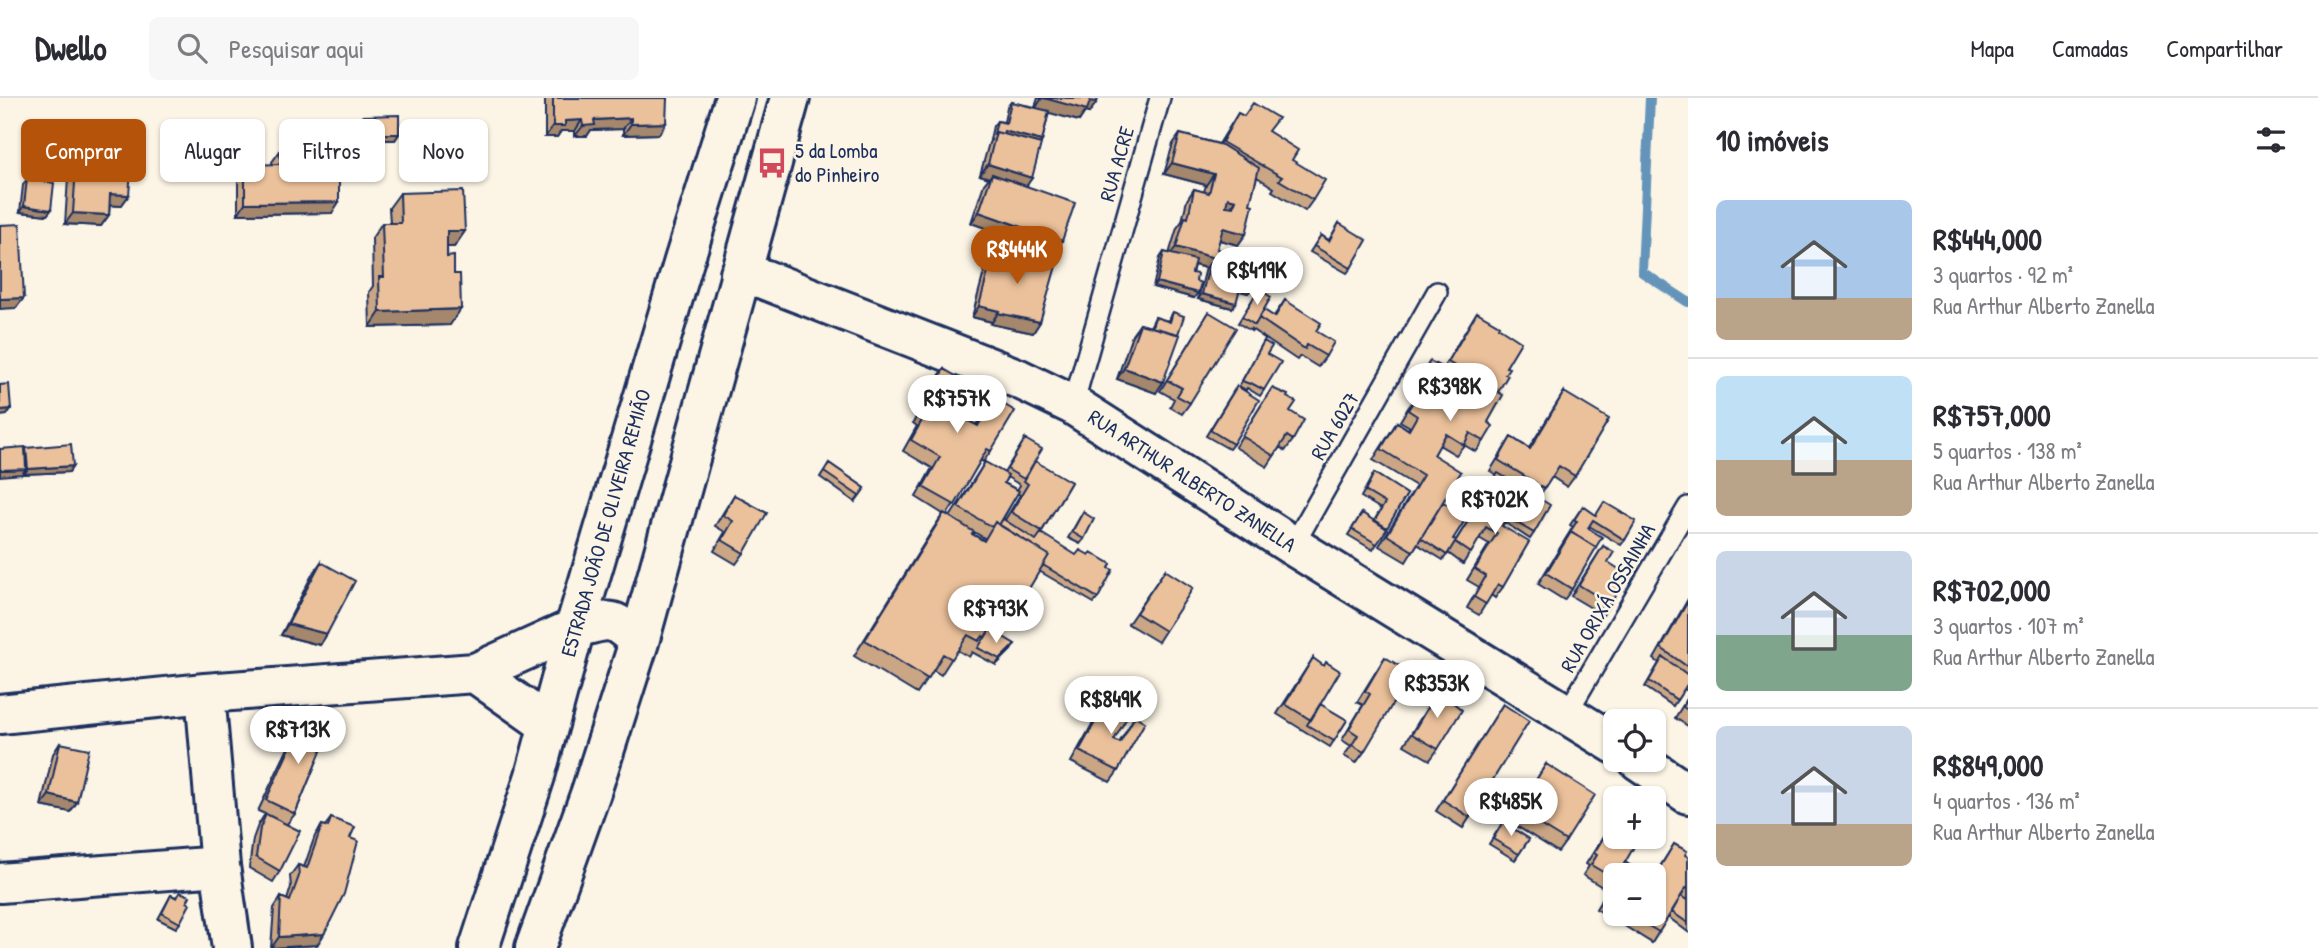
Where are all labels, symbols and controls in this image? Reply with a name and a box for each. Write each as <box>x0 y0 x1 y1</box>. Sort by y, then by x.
search box <box>149 17 639 80</box>
text: Dwello <box>35 26 107 70</box>
icon: search <box>173 29 211 67</box>
text: Pesquisar aqui <box>229 31 364 66</box>
text: Mapa <box>1971 32 2014 64</box>
text: Camadas <box>2052 32 2128 64</box>
text: Compartilhar <box>2166 32 2283 64</box>
chip: Comprar <box>21 119 146 182</box>
chip: Alugar <box>160 119 265 182</box>
chip: Filtros <box>279 119 385 182</box>
chip: Novo <box>399 119 488 182</box>
text: 10 imóveis <box>1716 120 1829 160</box>
icon: filters <box>2252 121 2290 159</box>
street label: RUA ACRE <box>1092 123 1141 205</box>
place label: 5 da Lomba do Pinheiro <box>795 136 879 189</box>
bus stop icon: 5 da Lomba do Pinheiro <box>755 146 789 180</box>
text: R$444,000 <box>1933 219 2042 259</box>
pin: R$444K <box>960 226 1074 286</box>
icon: home <box>1772 228 1856 312</box>
text: R$444K <box>987 233 1047 264</box>
pin: R$419K <box>1200 248 1314 307</box>
text: R$419K <box>1227 254 1287 285</box>
text: 3 quartos · 92 m² <box>1933 259 2073 290</box>
text: Rua Arthur Alberto Zanella <box>1933 290 2154 321</box>
pin: R$398K <box>1393 364 1507 423</box>
text: R$398K <box>1419 370 1481 401</box>
pin: R$757K <box>900 376 1014 435</box>
text: R$757K <box>924 382 990 413</box>
street label: ESTRADA JOÃO DE OLIVEIRA REMIÃO <box>553 386 658 660</box>
street label: RUA 6027 <box>1303 386 1366 465</box>
text: R$757,000 <box>1933 395 2051 435</box>
street label: RUA ARTHUR ALBERTO ZANELLA <box>1083 402 1302 559</box>
icon: home <box>1772 404 1856 488</box>
text: 5 quartos · 138 m² <box>1933 435 2082 466</box>
text: Rua Arthur Alberto Zanella <box>1933 466 2154 497</box>
pin: R$702K <box>1438 476 1552 536</box>
text: R$702K <box>1462 483 1528 514</box>
street label: RUA ORIXÁ OSSAINHA <box>1553 518 1662 677</box>
text: R$702,000 <box>1933 570 2051 610</box>
icon: home <box>1772 579 1856 663</box>
pin: R$793K <box>939 586 1053 645</box>
text: R$793K <box>964 592 1028 623</box>
text: 3 quartos · 107 m² <box>1933 610 2084 641</box>
text: Rua Arthur Alberto Zanella <box>1933 641 2154 672</box>
pin: R$353K <box>1380 660 1494 720</box>
text: R$353K <box>1405 667 1469 698</box>
pin: R$849K <box>1054 676 1168 736</box>
text: R$849K <box>1080 683 1142 714</box>
pin: R$713K <box>241 706 355 766</box>
map controls <box>1603 709 1666 926</box>
button: locate <box>1603 709 1666 772</box>
text: R$713K <box>266 713 330 744</box>
text: R$849,000 <box>1933 745 2043 785</box>
icon: home <box>1772 754 1856 838</box>
pin: R$485K <box>1454 778 1568 838</box>
text: R$485K <box>1480 785 1542 816</box>
text: 4 quartos · 136 m² <box>1933 785 2080 816</box>
button: + <box>1603 786 1666 849</box>
text: Rua Arthur Alberto Zanella <box>1933 816 2154 847</box>
button: − <box>1603 863 1666 926</box>

